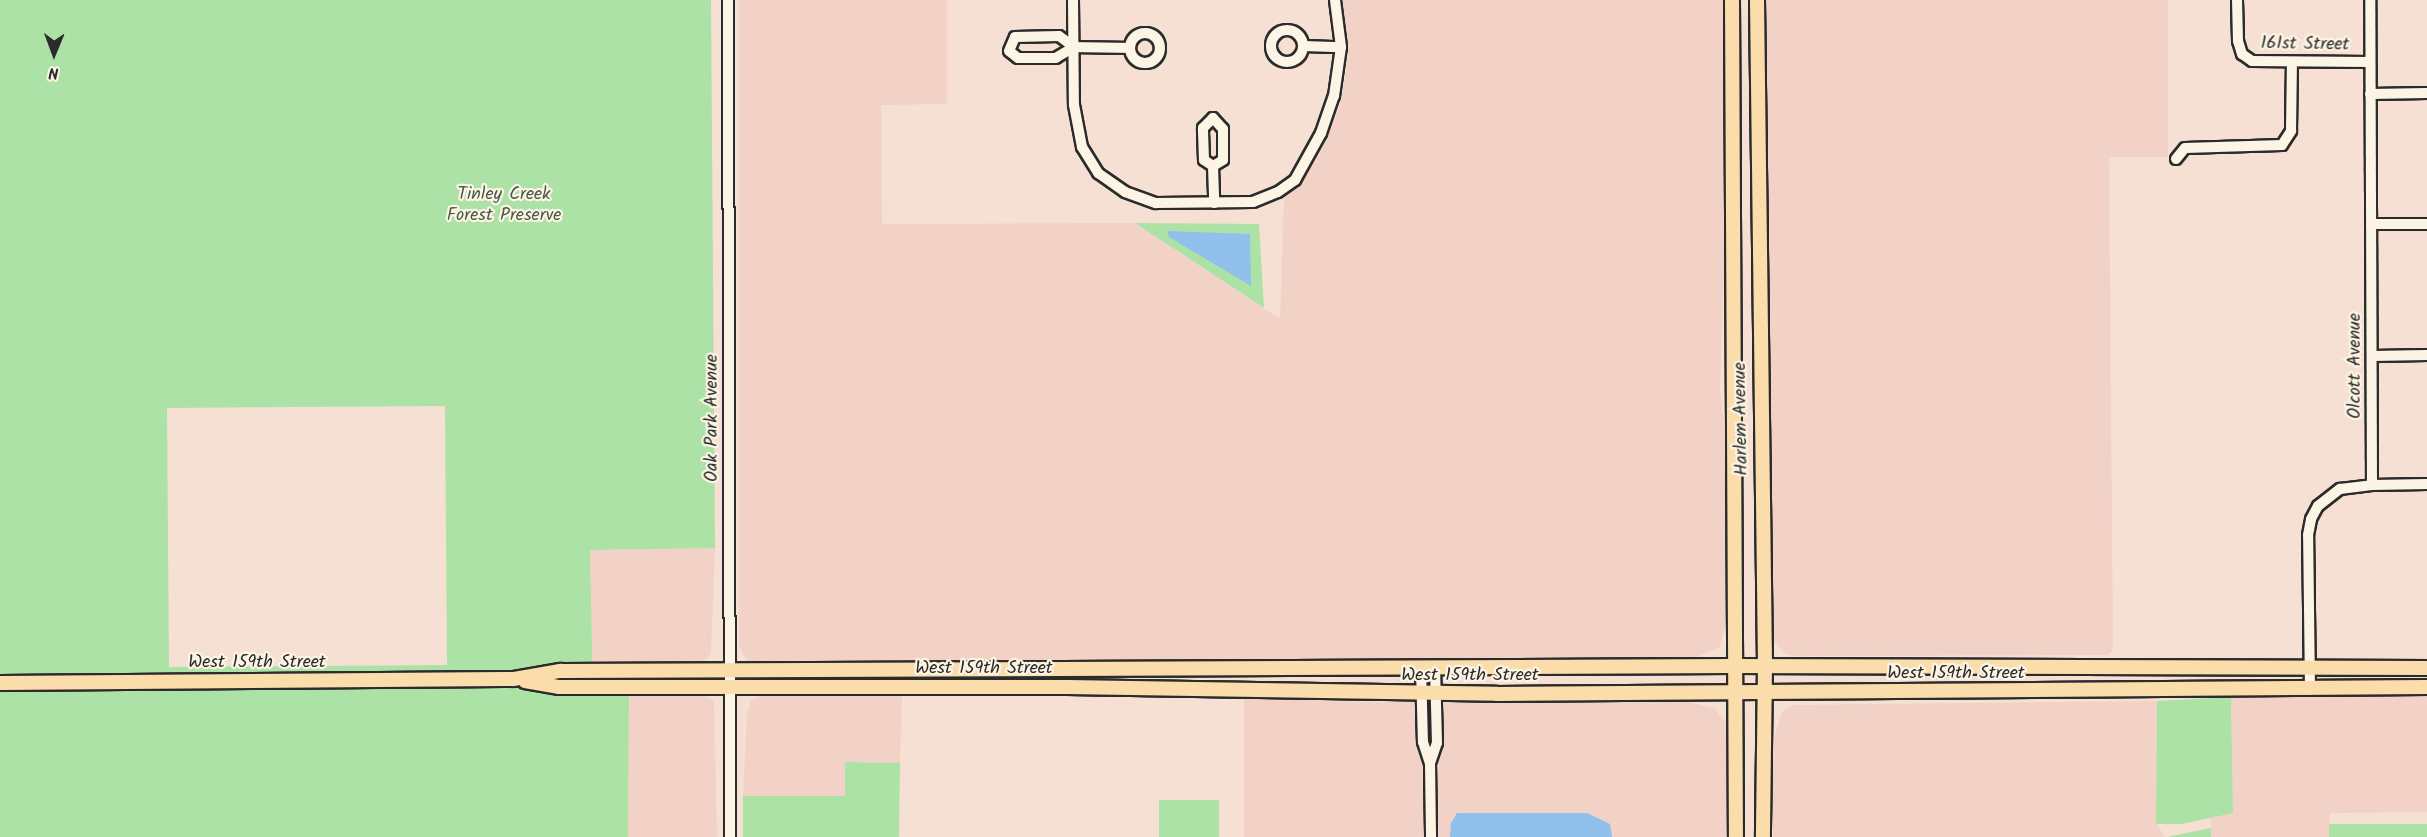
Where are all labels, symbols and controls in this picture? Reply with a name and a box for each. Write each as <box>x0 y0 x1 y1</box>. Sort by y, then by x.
north arrow <box>24 24 84 84</box>
street label: 161st Street <box>2260 33 2350 57</box>
text: N <box>48 60 59 85</box>
park label: Tinley Creek Forest Preserve <box>447 185 561 228</box>
street label: Olcott Avenue <box>2345 313 2367 419</box>
street label: Oak Park Avenue <box>702 354 724 482</box>
street label: Harlem Avenue <box>1730 362 1754 476</box>
street label: West 159th Street <box>188 652 326 674</box>
street label: West 159th Street <box>915 658 1053 680</box>
street label: West 159th Street <box>1887 663 2025 685</box>
street label: West 159th Street <box>1401 665 1539 687</box>

